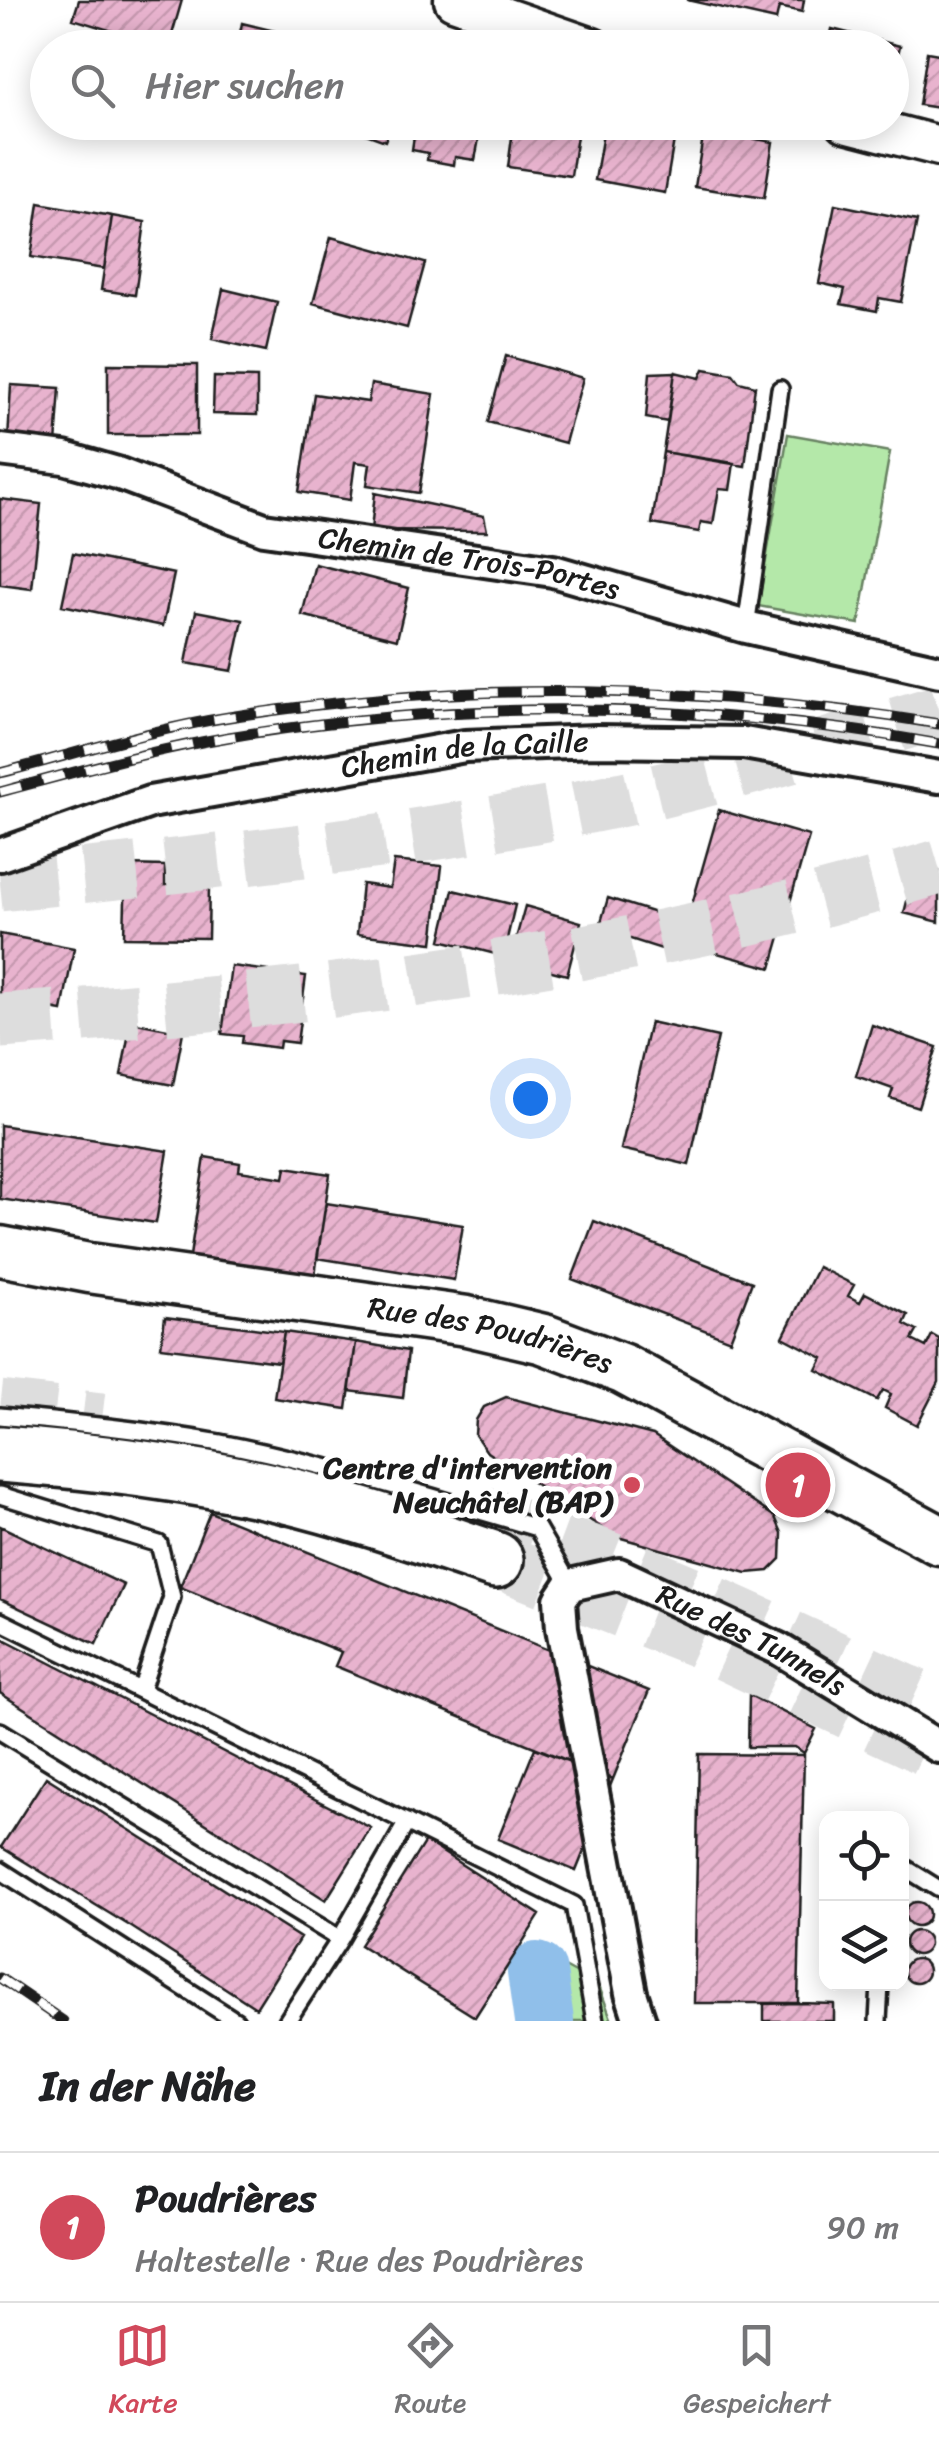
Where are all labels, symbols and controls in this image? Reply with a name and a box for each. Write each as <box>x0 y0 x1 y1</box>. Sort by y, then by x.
search box <box>30 30 909 140</box>
text: Hier suchen <box>145 52 344 119</box>
icon: search <box>65 58 120 113</box>
street label: Chemin de Trois-Portes <box>315 510 627 616</box>
street label: Chemin de la Caille <box>336 714 590 795</box>
your location <box>505 1073 556 1124</box>
street label: Rue des Poudrières <box>364 1280 622 1390</box>
place label: Centre d'intervention Neuchâtel (BAP) <box>322 1441 614 1529</box>
pin: 1 <box>766 1448 830 1522</box>
marker: Centre d'intervention Neuchâtel (BAP) <box>621 1474 643 1496</box>
street label: Rue des Tunnels <box>647 1568 858 1712</box>
map controls <box>819 1811 909 1991</box>
button: locate <box>819 1811 909 1901</box>
button: layers <box>819 1901 909 1991</box>
text: In der Nähe <box>40 2049 256 2123</box>
text: Poudrières <box>135 2165 316 2232</box>
text: 1 <box>66 2199 79 2256</box>
text: 90 m <box>826 2199 899 2256</box>
text: Haltestelle · Rue des Poudrières <box>135 2232 583 2289</box>
tab: Karte <box>108 2318 178 2427</box>
tab: Route <box>394 2318 466 2427</box>
tab: Gespeichert <box>683 2318 831 2427</box>

